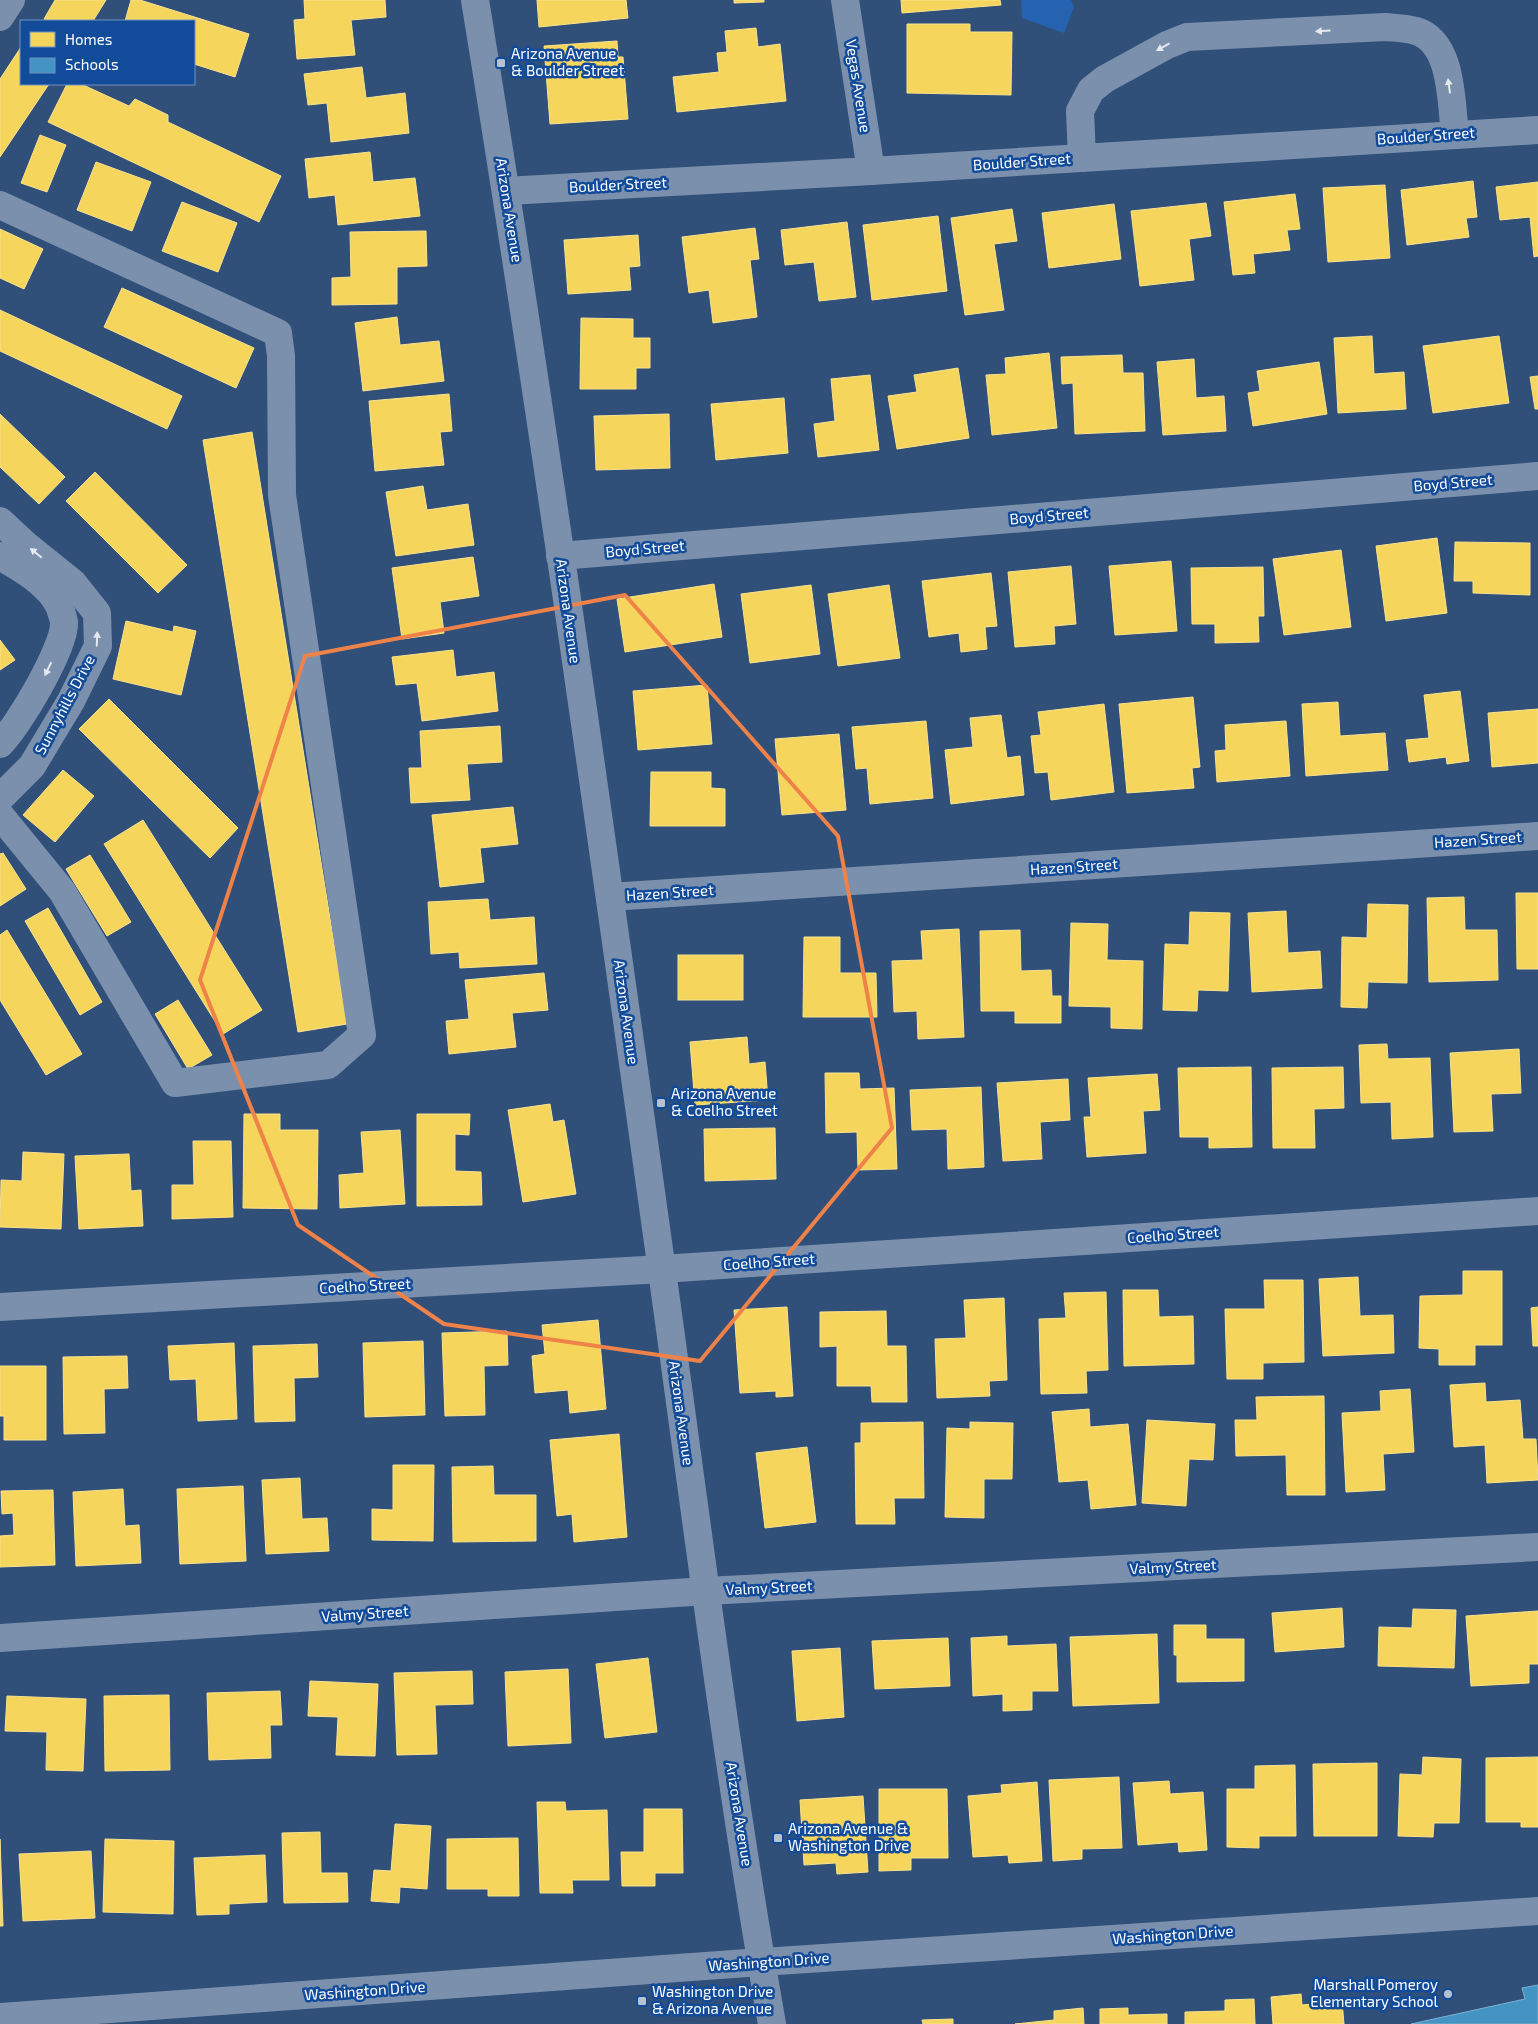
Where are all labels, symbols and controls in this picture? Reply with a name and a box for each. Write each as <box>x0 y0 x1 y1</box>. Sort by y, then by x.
legend <box>20 20 195 85</box>
one-way arrow <box>1315 27 1331 35</box>
text: Homes <box>65 30 112 48</box>
street label: Vegas Avenue <box>843 38 875 134</box>
one-way arrow <box>1156 43 1169 52</box>
place label: Arizona Avenue & Boulder Street <box>511 44 624 79</box>
text: Schools <box>65 55 119 73</box>
marker: Arizona Avenue & Boulder Street <box>495 57 507 69</box>
one-way arrow <box>1445 78 1453 94</box>
street label: Boulder Street <box>1376 123 1476 147</box>
street label: Boulder Street <box>972 149 1072 173</box>
street label: Arizona Avenue <box>493 156 527 263</box>
street label: Boulder Street <box>568 172 668 196</box>
street label: Boyd Street <box>1413 470 1493 494</box>
street label: Boyd Street <box>1009 503 1089 527</box>
street label: Boyd Street <box>605 536 685 560</box>
one-way arrow <box>30 547 43 558</box>
street label: Arizona Avenue <box>553 557 585 664</box>
one-way arrow <box>93 631 101 647</box>
street label: Sunnyhills Drive <box>30 652 98 757</box>
one-way arrow <box>44 662 52 676</box>
street label: Hazen Street <box>1434 827 1523 851</box>
street label: Hazen Street <box>1030 854 1119 878</box>
street label: Hazen Street <box>626 880 715 904</box>
street label: Arizona Avenue <box>611 958 643 1065</box>
place label: Arizona Avenue & Coelho Street <box>671 1084 778 1119</box>
marker: Arizona Avenue & Coelho Street <box>655 1097 667 1109</box>
street label: Coelho Street <box>1126 1222 1220 1246</box>
street label: Coelho Street <box>722 1249 816 1273</box>
street label: Coelho Street <box>319 1274 412 1296</box>
street label: Arizona Avenue <box>666 1359 698 1466</box>
street label: Valmy Street <box>1129 1555 1217 1577</box>
street label: Valmy Street <box>725 1576 813 1598</box>
street label: Valmy Street <box>321 1601 409 1625</box>
street label: Arizona Avenue <box>723 1760 757 1867</box>
place label: Arizona Avenue & Washington Drive <box>788 1819 909 1854</box>
marker: Arizona Avenue & Washington Drive <box>772 1832 784 1844</box>
street label: Washington Drive <box>1112 1921 1234 1947</box>
street label: Washington Drive <box>708 1948 830 1974</box>
place label: Marshall Pomeroy Elementary School <box>1310 1975 1439 2010</box>
street label: Washington Drive <box>304 1977 426 2003</box>
place label: Washington Drive & Arizona Avenue <box>652 1982 773 2017</box>
marker: Marshall Pomeroy Elementary School <box>1442 1988 1454 2000</box>
marker: Washington Drive & Arizona Avenue <box>636 1995 648 2007</box>

